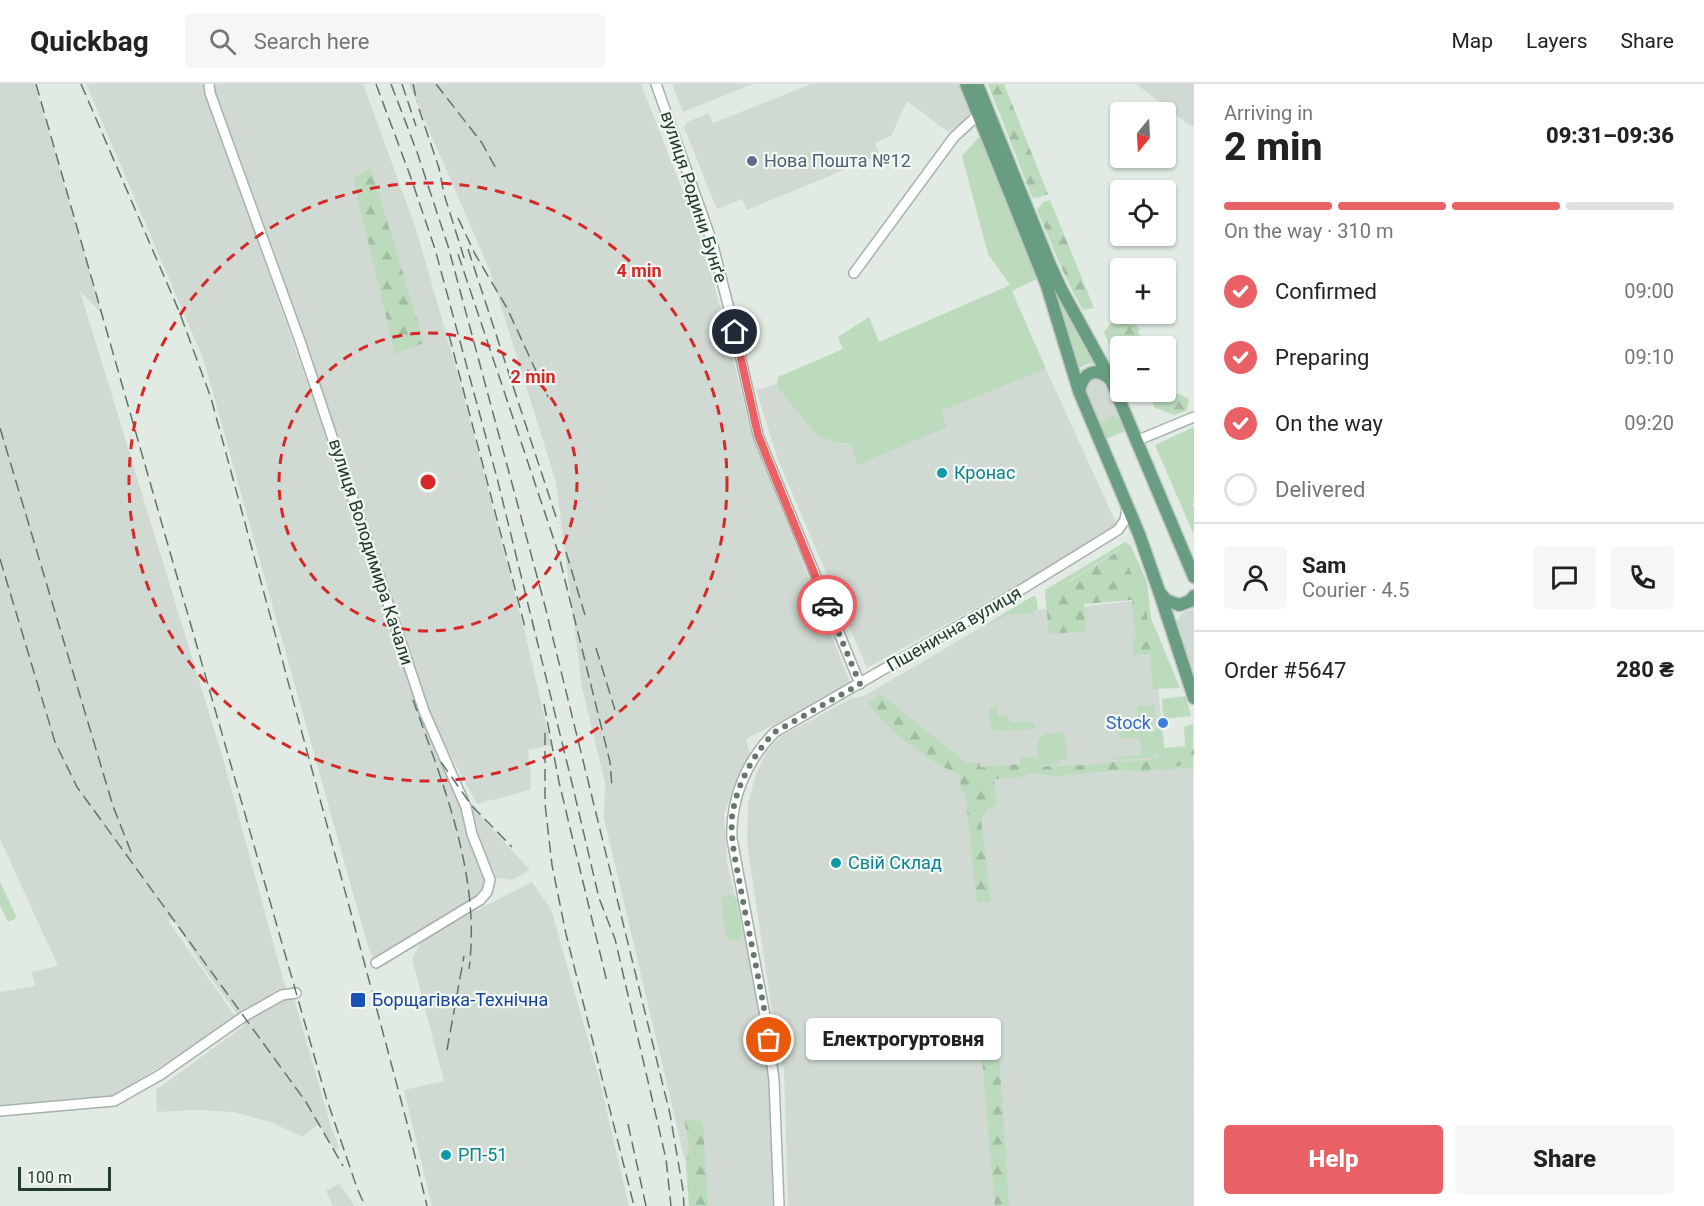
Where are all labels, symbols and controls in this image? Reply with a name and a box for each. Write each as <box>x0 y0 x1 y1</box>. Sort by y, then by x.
search box <box>185 14 605 68</box>
text: Quickbag <box>30 25 149 58</box>
icon: search <box>206 25 239 58</box>
text: Search here <box>254 29 369 54</box>
text: Map <box>1451 29 1493 53</box>
text: Layers <box>1526 29 1587 53</box>
text: Share <box>1620 29 1674 53</box>
text: Arriving in <box>1224 101 1313 125</box>
north arrow <box>1110 102 1176 168</box>
map controls <box>1110 102 1176 402</box>
street label: вулиця Родини Бунґе <box>657 108 732 285</box>
text: 09:31–09:36 <box>1546 123 1674 148</box>
text: 2 min <box>1224 124 1322 170</box>
place label: Нова Пошта №12 <box>764 150 911 171</box>
marker: Нова Пошта №12 <box>745 154 759 168</box>
button: locate <box>1110 180 1176 246</box>
text: On the way · 310 m <box>1224 219 1393 243</box>
button: + <box>1110 258 1176 324</box>
text: 4 min <box>616 260 662 281</box>
icon: check <box>1224 275 1257 308</box>
text: Confirmed <box>1275 279 1377 304</box>
text: 09:00 <box>1624 279 1674 303</box>
pin <box>709 306 760 357</box>
icon: home <box>718 315 751 348</box>
button: − <box>1110 336 1176 402</box>
icon: check <box>1224 341 1257 374</box>
text: Preparing <box>1275 345 1369 370</box>
text: 09:10 <box>1624 345 1674 369</box>
text: 2 min <box>510 366 556 387</box>
icon: check <box>1224 407 1257 440</box>
text: On the way <box>1275 411 1383 436</box>
text: 09:20 <box>1624 411 1674 435</box>
street label: вулиця Володимира Качали <box>325 436 418 668</box>
place label: Кронас <box>954 462 1015 483</box>
marker: Кронас <box>935 466 949 480</box>
centre of rings <box>418 472 438 492</box>
text: Delivered <box>1275 477 1365 502</box>
button: person <box>1224 546 1287 609</box>
button: chat <box>1533 546 1596 609</box>
button: phone <box>1611 546 1674 609</box>
text: Sam <box>1302 553 1346 578</box>
courier <box>797 575 857 635</box>
text: Courier · 4.5 <box>1302 578 1409 602</box>
street label: Пшенична вулиця <box>883 581 1025 676</box>
icon: car <box>811 589 844 622</box>
text: 280 ₴ <box>1616 657 1674 682</box>
text: Order #5647 <box>1224 658 1346 683</box>
place label: Stock <box>1106 712 1152 733</box>
marker: Stock <box>1156 716 1170 730</box>
place label: Свій Склад <box>848 852 942 873</box>
marker: Свій Склад <box>829 856 843 870</box>
place label: Борщагівка-Технічна <box>372 989 548 1010</box>
marker: Борщагівка-Технічна <box>349 991 367 1009</box>
pin <box>743 1014 794 1065</box>
callout: Електрогуртовня <box>805 1019 1000 1061</box>
icon: bag <box>752 1023 785 1056</box>
text: Електрогуртовня <box>822 1027 985 1051</box>
button: Help <box>1224 1125 1443 1194</box>
button: Share <box>1455 1125 1674 1194</box>
place label: РП-51 <box>458 1144 507 1165</box>
marker: РП-51 <box>439 1148 453 1162</box>
scale bar <box>18 1164 111 1192</box>
text: 100 m <box>27 1168 72 1187</box>

